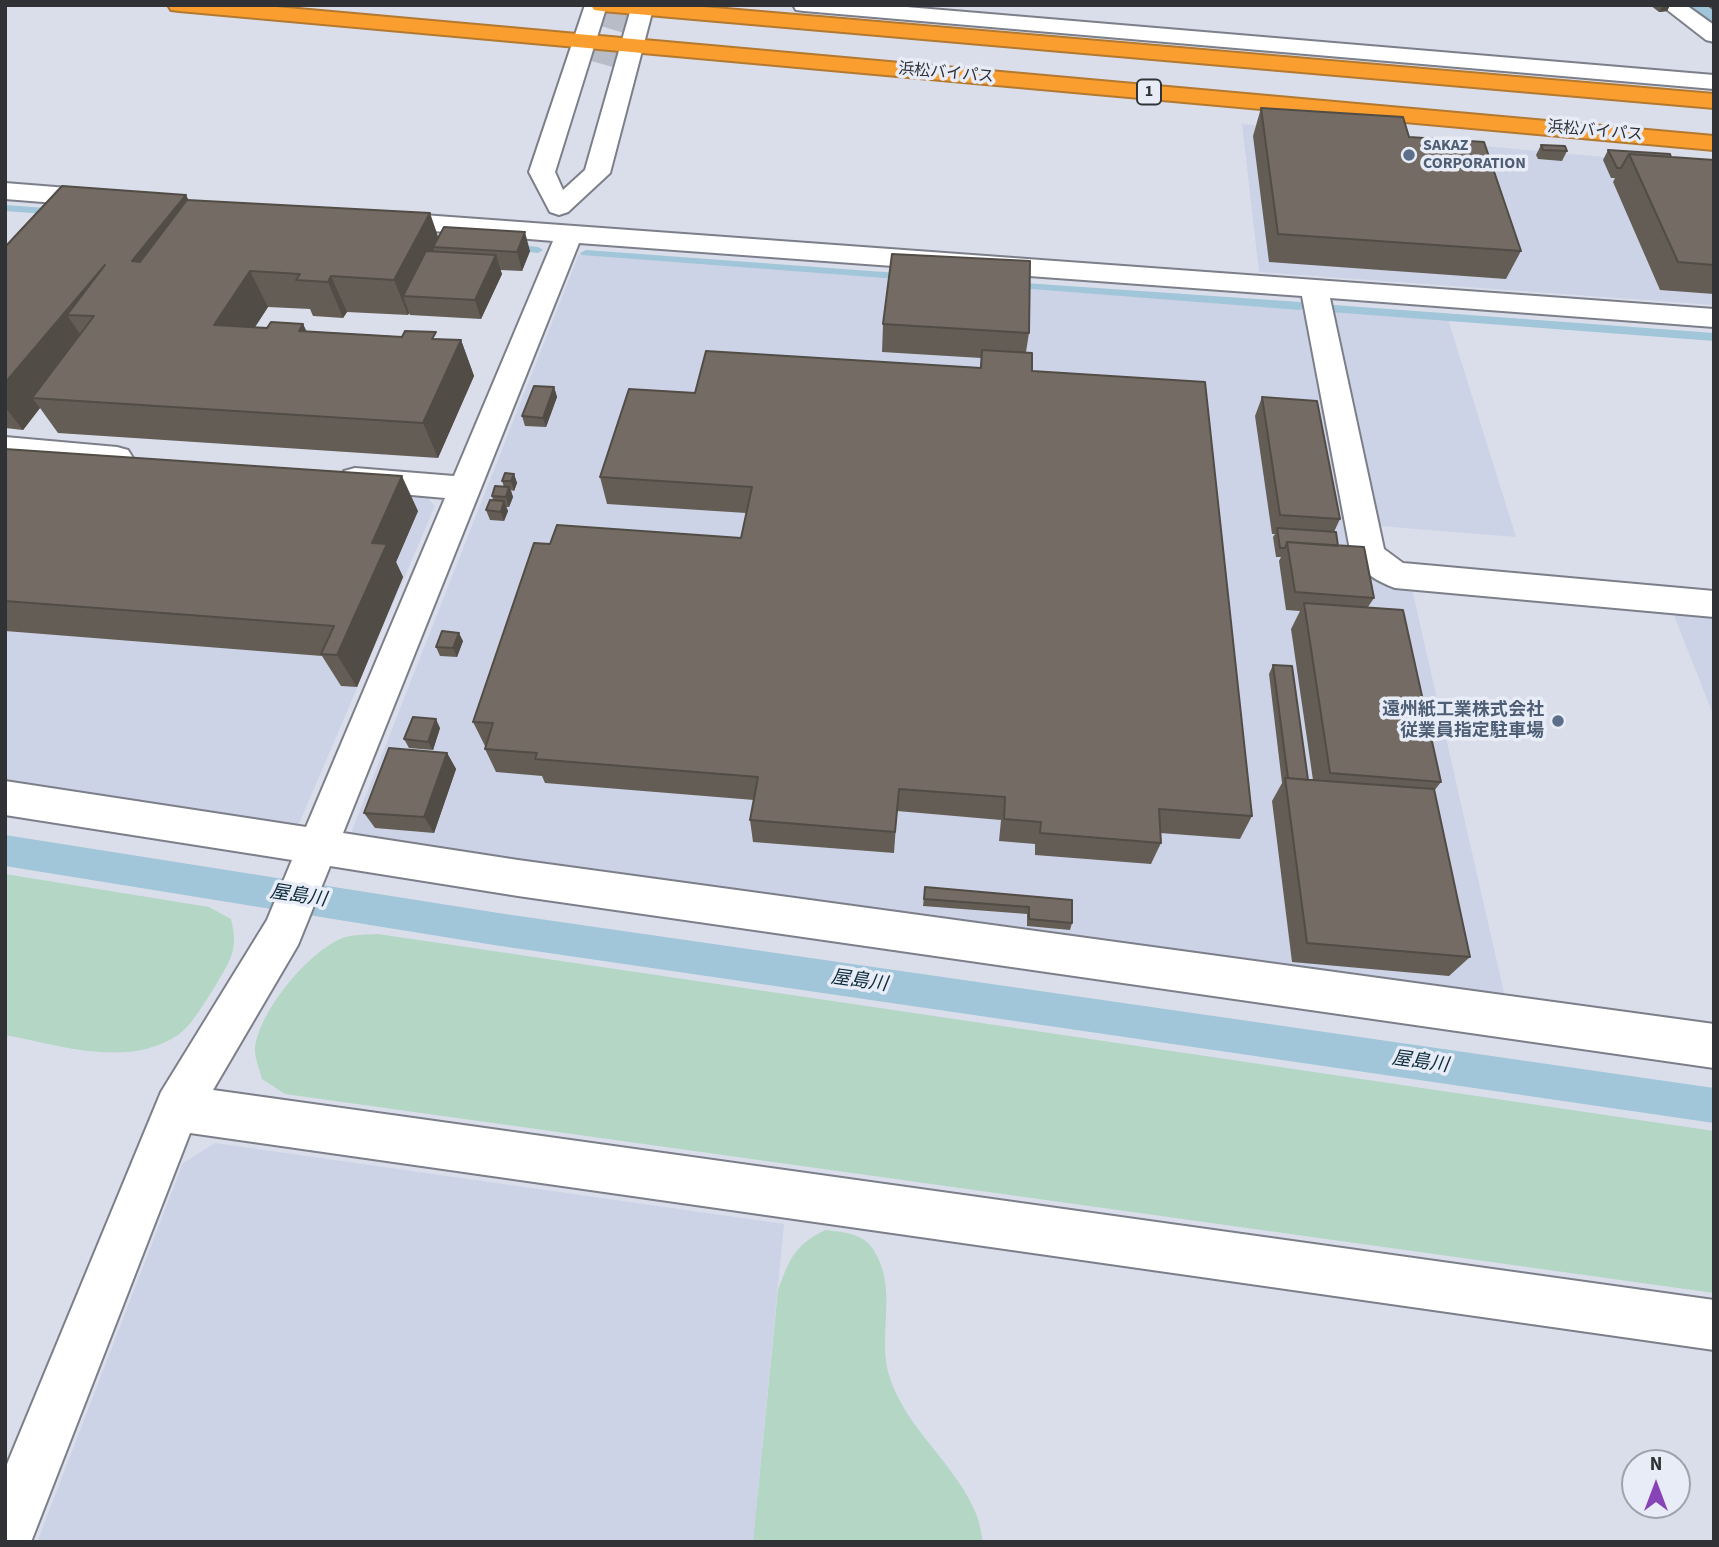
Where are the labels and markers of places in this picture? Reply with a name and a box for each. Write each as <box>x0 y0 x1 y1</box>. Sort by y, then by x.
place label: SAKAZ CORPORATION <box>1423 136 1526 174</box>
marker: SAKAZ CORPORATION <box>1401 147 1417 163</box>
place label: 遠州紙工業株式会社 従業員指定駐車場 <box>1382 700 1544 742</box>
marker: 遠州紙工業株式会社 従業員指定駐車場 <box>1550 713 1566 729</box>

